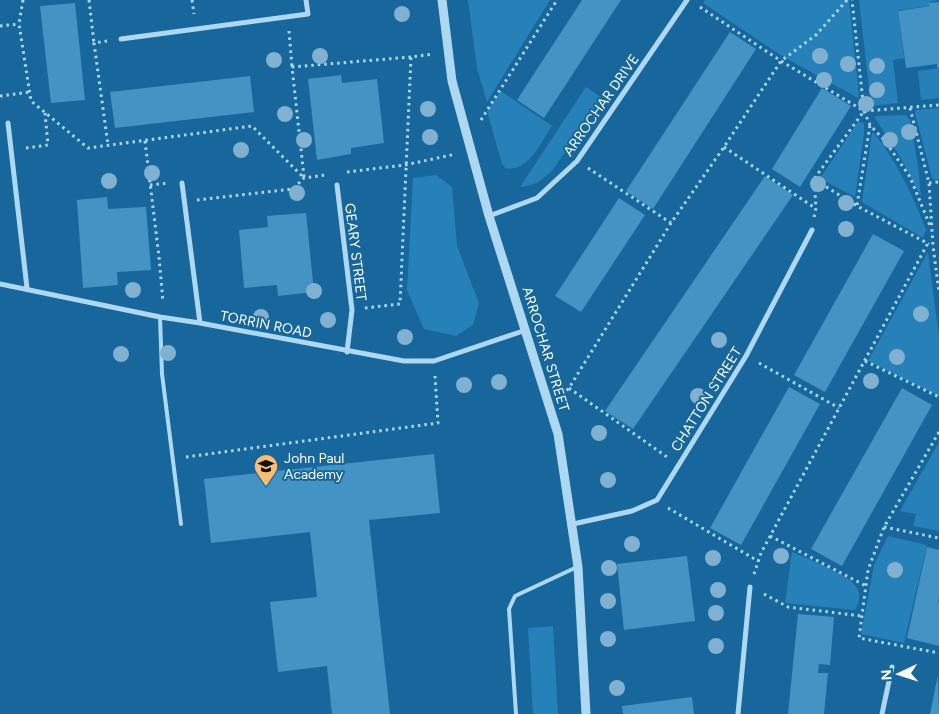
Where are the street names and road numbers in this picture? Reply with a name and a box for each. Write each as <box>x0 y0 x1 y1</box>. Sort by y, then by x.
street label: ARROCHAR DRIVE <box>560 51 643 159</box>
street label: GEARY STREET <box>341 202 370 302</box>
street label: ARROCHAR STREET <box>518 285 573 414</box>
street label: TORRIN ROAD <box>219 307 313 342</box>
street label: CHATTON STREET <box>667 344 746 455</box>

